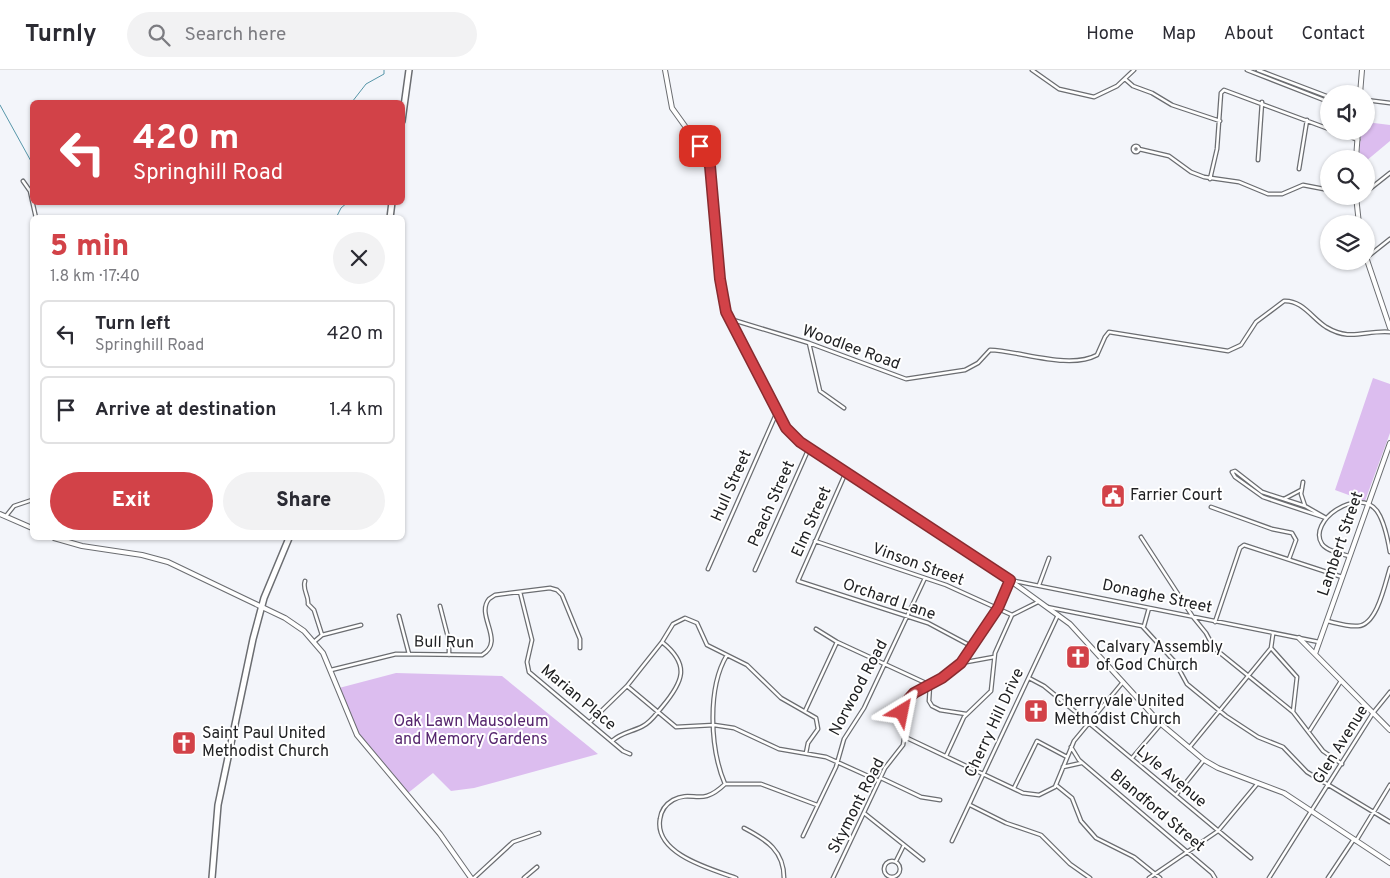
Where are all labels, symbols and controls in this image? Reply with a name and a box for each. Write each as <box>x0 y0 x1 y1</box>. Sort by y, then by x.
search box <box>127 12 477 57</box>
text: Turnly <box>25 20 97 50</box>
icon: search <box>145 21 173 49</box>
text: Search here <box>185 23 286 47</box>
text: Home <box>1086 23 1134 46</box>
text: Map <box>1162 23 1196 46</box>
text: About <box>1224 23 1273 46</box>
text: Contact <box>1301 23 1365 46</box>
map controls <box>1320 85 1375 270</box>
button: sound <box>1320 85 1375 140</box>
text: 420 m <box>133 117 239 161</box>
icon: left <box>50 120 115 185</box>
pin <box>679 125 721 167</box>
icon: arrive <box>686 132 714 160</box>
button: search <box>1320 150 1375 205</box>
text: Springhill Road <box>133 160 283 187</box>
button: layers <box>1320 215 1375 270</box>
text: 5 min <box>50 229 129 266</box>
button: close <box>333 232 385 284</box>
text: 1.8 km · 17:40 <box>50 267 140 287</box>
text: Turn left <box>95 312 171 336</box>
icon: left <box>52 320 80 348</box>
street label: Woodlee Road <box>799 321 903 375</box>
text: 420 m <box>327 322 383 346</box>
text: Springhill Road <box>95 336 204 356</box>
icon: arrive <box>52 396 80 424</box>
text: Arrive at destination <box>95 398 276 422</box>
text: 1.4 km <box>329 398 383 422</box>
street label: Hull Street <box>707 447 757 525</box>
street label: Peach Street <box>744 458 800 550</box>
button: Exit <box>50 472 213 530</box>
button: Share <box>223 472 385 530</box>
public building icon: Farrier Court <box>1100 483 1126 509</box>
street label: Elm Street <box>788 484 836 560</box>
place label: Farrier Court <box>1130 486 1222 506</box>
street label: Lambert Street <box>1314 489 1368 599</box>
street label: Vinson Street <box>869 539 967 591</box>
street label: Orchard Lane <box>840 575 938 625</box>
street label: Donaghe Street <box>1100 576 1214 618</box>
street label: Bull Run <box>414 632 474 654</box>
street label: Norwood Road <box>825 637 893 739</box>
place label: Calvary Assembly of God Church <box>1096 638 1223 676</box>
church icon: Calvary Assembly of God Church <box>1065 644 1091 670</box>
street label: Marian Place <box>536 661 620 735</box>
street label: Cherry Hill Drive <box>961 665 1029 781</box>
position arrow <box>875 685 927 737</box>
place label: Cherryvale United Methodist Church <box>1054 692 1185 730</box>
church icon: Cherryvale United Methodist Church <box>1023 698 1049 724</box>
street label: Glen Avenue <box>1309 702 1373 788</box>
park label: Oak Lawn Mausoleum and Memory Gardens <box>393 712 549 750</box>
place label: Saint Paul United Methodist Church <box>202 724 329 762</box>
church icon: Saint Paul United Methodist Church <box>171 730 197 756</box>
street label: Lyle Avenue <box>1132 742 1210 812</box>
street label: Skymont Road <box>824 755 890 857</box>
street label: Blandford Street <box>1105 765 1209 857</box>

